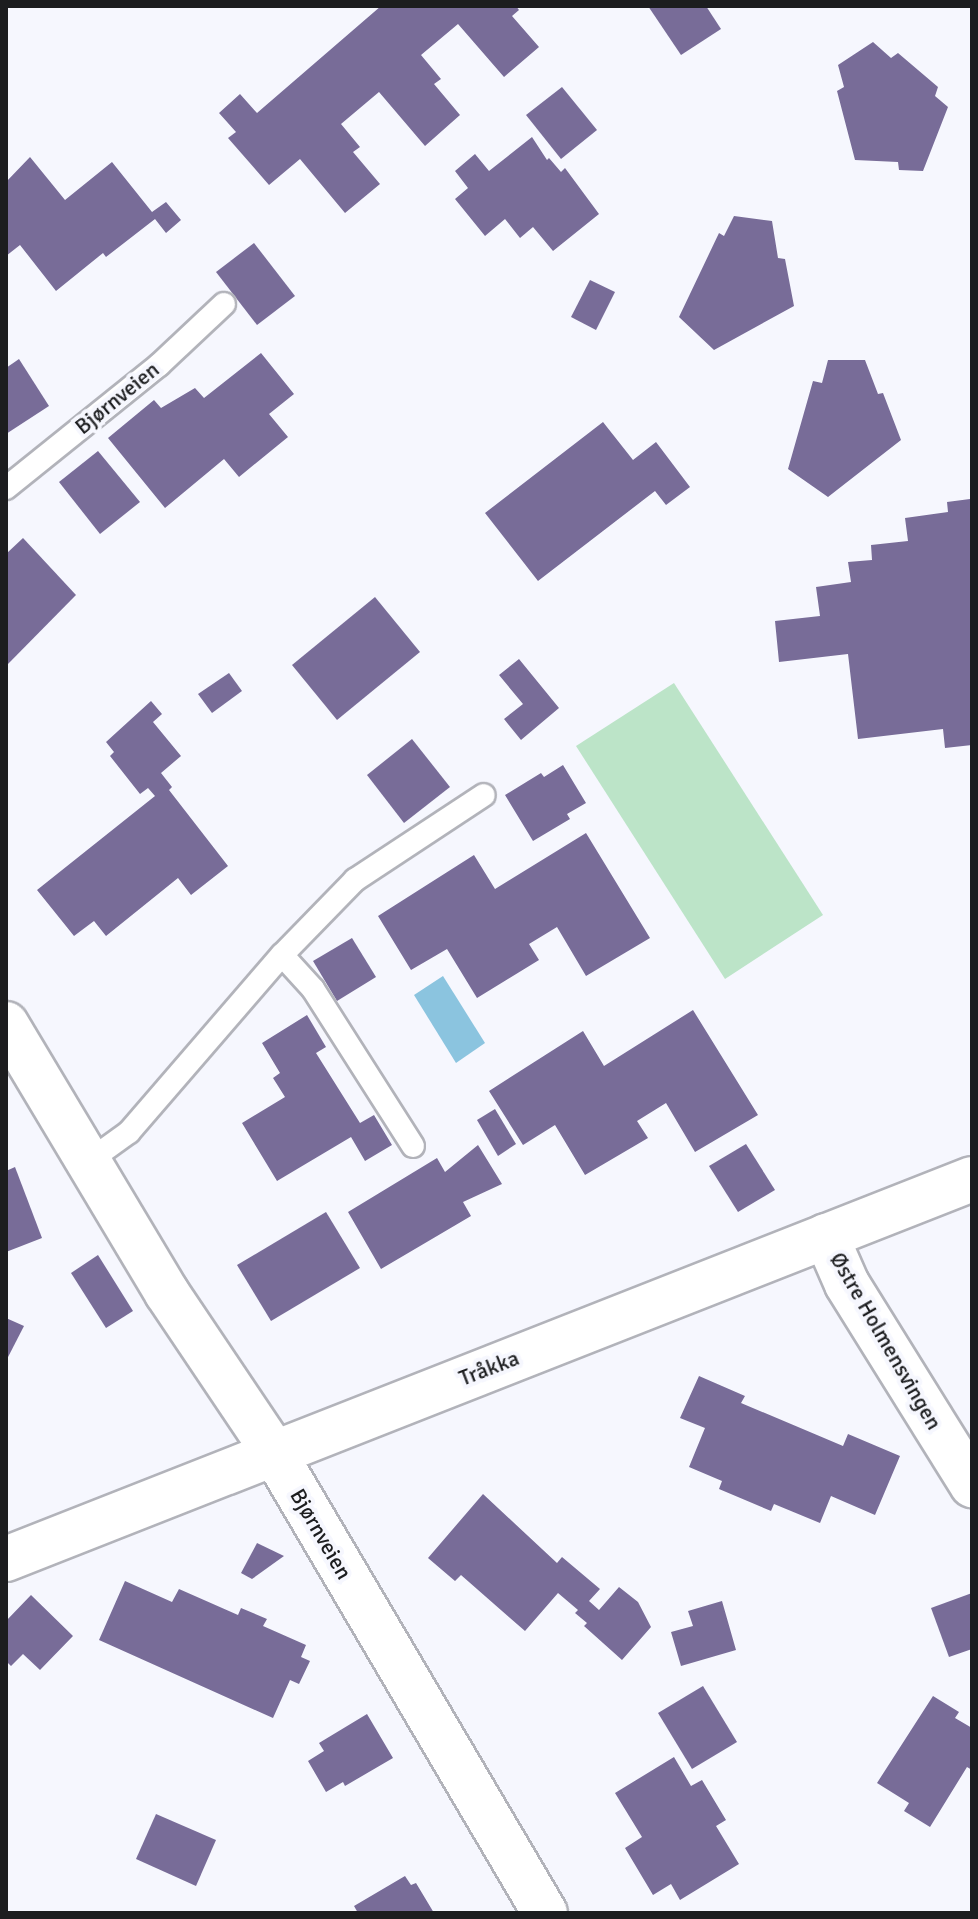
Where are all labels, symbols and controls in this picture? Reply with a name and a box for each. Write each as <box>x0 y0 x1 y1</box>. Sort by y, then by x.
street label: Bjørnveien <box>70 356 164 440</box>
street label: Østre Holmensvingen <box>824 1248 948 1434</box>
street label: Tråkka <box>455 1345 523 1391</box>
street label: Bjørnveien <box>284 1484 358 1584</box>

